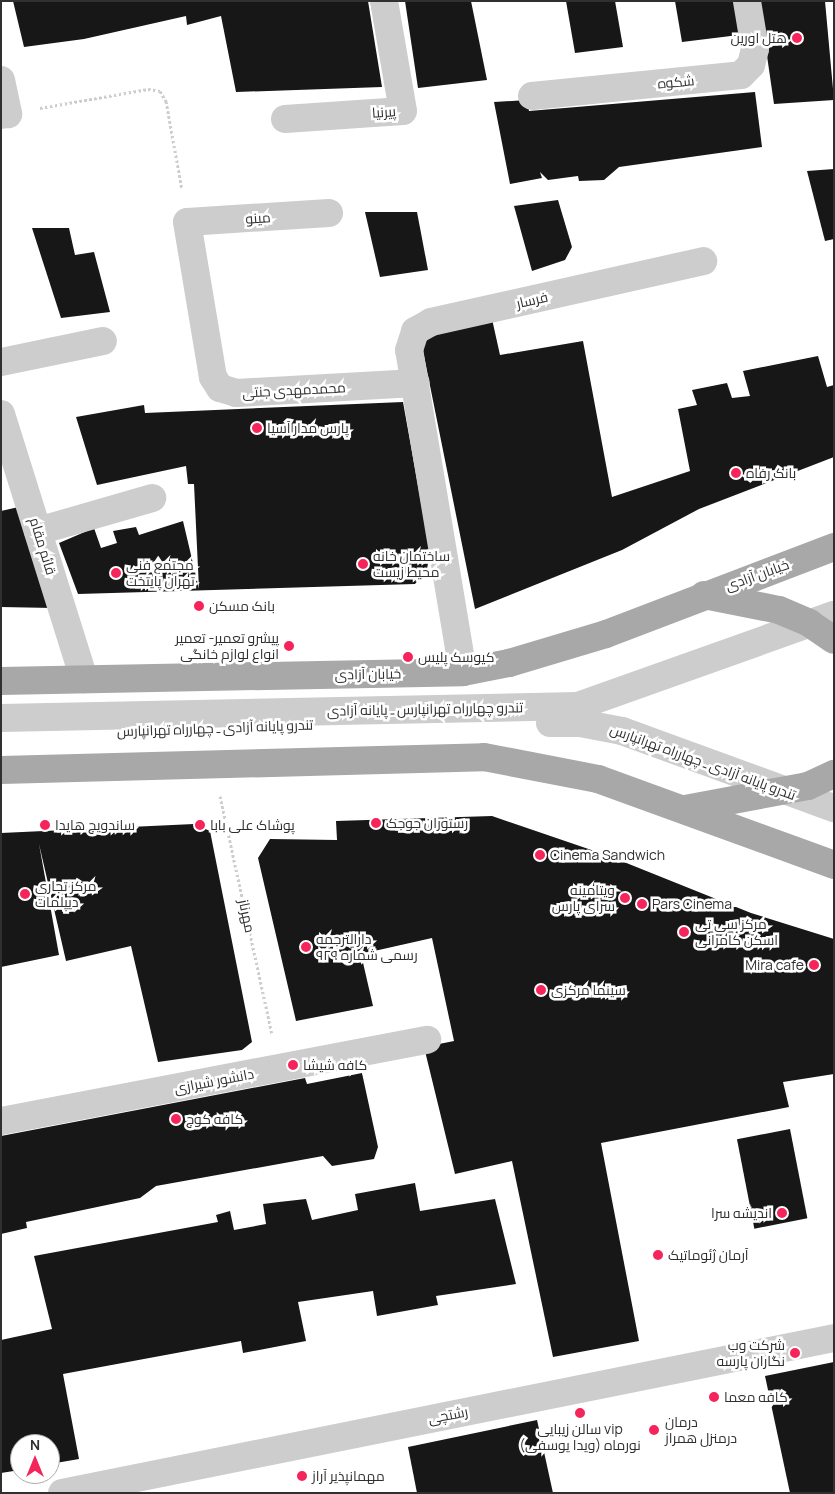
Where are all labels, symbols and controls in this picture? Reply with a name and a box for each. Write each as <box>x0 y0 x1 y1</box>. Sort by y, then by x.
place label: هتل اورین <box>731 30 787 46</box>
marker: هتل اورین <box>791 32 803 44</box>
street label: شکوه <box>657 72 695 92</box>
street label: پیرنیا <box>371 103 397 121</box>
street label: مینو <box>245 209 271 227</box>
street label: فرسار <box>514 288 550 312</box>
street label: محمدمهدی جنتی <box>242 379 346 401</box>
place label: پارس مدار آسیا <box>267 420 349 436</box>
marker: پارس مدار آسیا <box>251 422 263 434</box>
place label: بانک رفاه <box>746 465 796 481</box>
marker: بانک رفاه <box>730 467 742 479</box>
street label: قائم مقام <box>26 515 60 577</box>
place label: ساختمان خانه محیط زیست <box>373 548 450 580</box>
street label: خیابان آزادی <box>723 556 791 594</box>
place label: مجتمع فنی تهران پایتخت <box>126 557 195 590</box>
marker: ساختمان خانه محیط زیست <box>357 558 369 570</box>
marker: مجتمع فنی تهران پایتخت <box>110 567 122 579</box>
place label: بانک مسکن <box>209 598 275 614</box>
marker: بانک مسکن <box>193 600 205 612</box>
place label: پیشرو تعمیر- تعمیر انواع لوازم خانگی <box>175 630 279 662</box>
marker: پیشرو تعمیر- تعمیر انواع لوازم خانگی <box>283 640 295 652</box>
place label: کیوسک پلیس <box>418 649 494 665</box>
marker: کیوسک پلیس <box>402 651 414 663</box>
street label: خیابان آزادی <box>335 665 401 683</box>
street label: تندرو چهارراه تهرانپارس ـ پایانه آزادی <box>327 699 523 719</box>
street label: تندرو پایانه آزادی ـ چهارراه تهرانپارس <box>117 716 313 740</box>
street label: تندرو پایانه آزادی ـ چهارراه تهرانپارس <box>608 721 798 803</box>
place label: رستوران جوجک <box>386 815 468 831</box>
place label: ساندویچ هایدا <box>55 817 135 833</box>
place label: پوشاک علی بابا <box>210 817 295 833</box>
marker: رستوران جوجک <box>370 817 382 829</box>
marker: ساندویچ هایدا <box>39 819 51 831</box>
marker: پوشاک علی بابا <box>194 819 206 831</box>
place label: Cinema Sandwich <box>550 847 665 863</box>
marker: Cinema Sandwich <box>534 849 546 861</box>
place label: مرکز تجاری دیپلمات <box>35 878 96 910</box>
place label: ویتامینه سرای پارس <box>552 882 615 914</box>
marker: مرکز تجاری دیپلمات <box>19 888 31 900</box>
marker: ویتامینه سرای پارس <box>619 892 631 904</box>
place label: Pars Cinema <box>652 896 732 912</box>
street label: مهرناز <box>235 898 259 934</box>
marker: Pars Cinema <box>636 898 648 910</box>
place label: مرکز سی تی اسکن کامرانی <box>695 916 778 949</box>
marker: مرکز سی تی اسکن کامرانی <box>677 925 691 939</box>
place label: دارالترجمه رسمی شماره ۹۲۹ <box>316 931 418 964</box>
marker: دارالترجمه رسمی شماره ۹۲۹ <box>300 941 312 953</box>
place label: Mira cafe <box>745 957 804 973</box>
marker: Mira cafe <box>808 959 820 971</box>
place label: سینما مرکزی <box>551 982 626 998</box>
marker: سینما مرکزی <box>535 984 547 996</box>
place label: کافه شیشا <box>303 1057 367 1073</box>
marker: کافه شیشا <box>287 1059 299 1071</box>
street label: دانشور شیرازی <box>173 1065 255 1097</box>
place label: کافه کوچ <box>186 1111 243 1127</box>
marker: کافه کوچ <box>170 1113 182 1125</box>
place label: اندیشه سرا <box>711 1205 772 1221</box>
marker: اندیشه سرا <box>776 1207 788 1219</box>
place label: آرمان ژئوماتیک <box>668 1247 749 1263</box>
marker: آرمان ژئوماتیک <box>652 1249 664 1261</box>
place label: شرکت وب نگاران پارسه <box>716 1337 785 1370</box>
marker: شرکت وب نگاران پارسه <box>789 1347 801 1359</box>
place label: کافه معما <box>724 1389 788 1405</box>
marker: کافه معما <box>708 1391 720 1403</box>
street label: رشتچی <box>427 1403 469 1427</box>
marker: سالن زیبایی vip نورماه (ویدا یوسفی) <box>574 1407 586 1419</box>
place label: درمان درمنزل همراز <box>665 1414 737 1446</box>
place label: سالن زیبایی vip نورماه (ویدا یوسفی) <box>519 1421 641 1454</box>
marker: درمان درمنزل همراز <box>647 1423 661 1437</box>
north arrow <box>10 1434 60 1484</box>
text: N <box>30 1435 40 1454</box>
place label: مهمانپذیر آراز <box>312 1468 385 1484</box>
marker: مهمانپذیر آراز <box>296 1470 308 1482</box>

